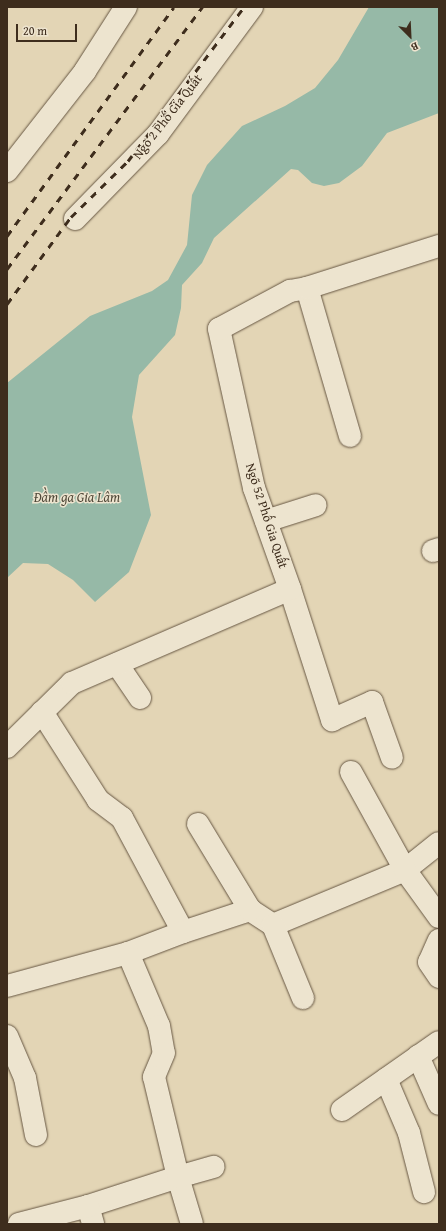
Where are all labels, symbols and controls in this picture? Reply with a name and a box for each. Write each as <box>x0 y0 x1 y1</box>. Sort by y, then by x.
scale bar <box>18 16 79 42</box>
north arrow <box>390 16 430 56</box>
text: 20 m <box>23 22 47 39</box>
text: B <box>409 38 421 56</box>
street label: Ngõ 2 Phố Gia Quất <box>130 71 206 163</box>
street label: Ngõ 52 Phố Gia Quất <box>242 461 290 571</box>
water label: Đầm ga Gia Lâm <box>34 489 120 505</box>

